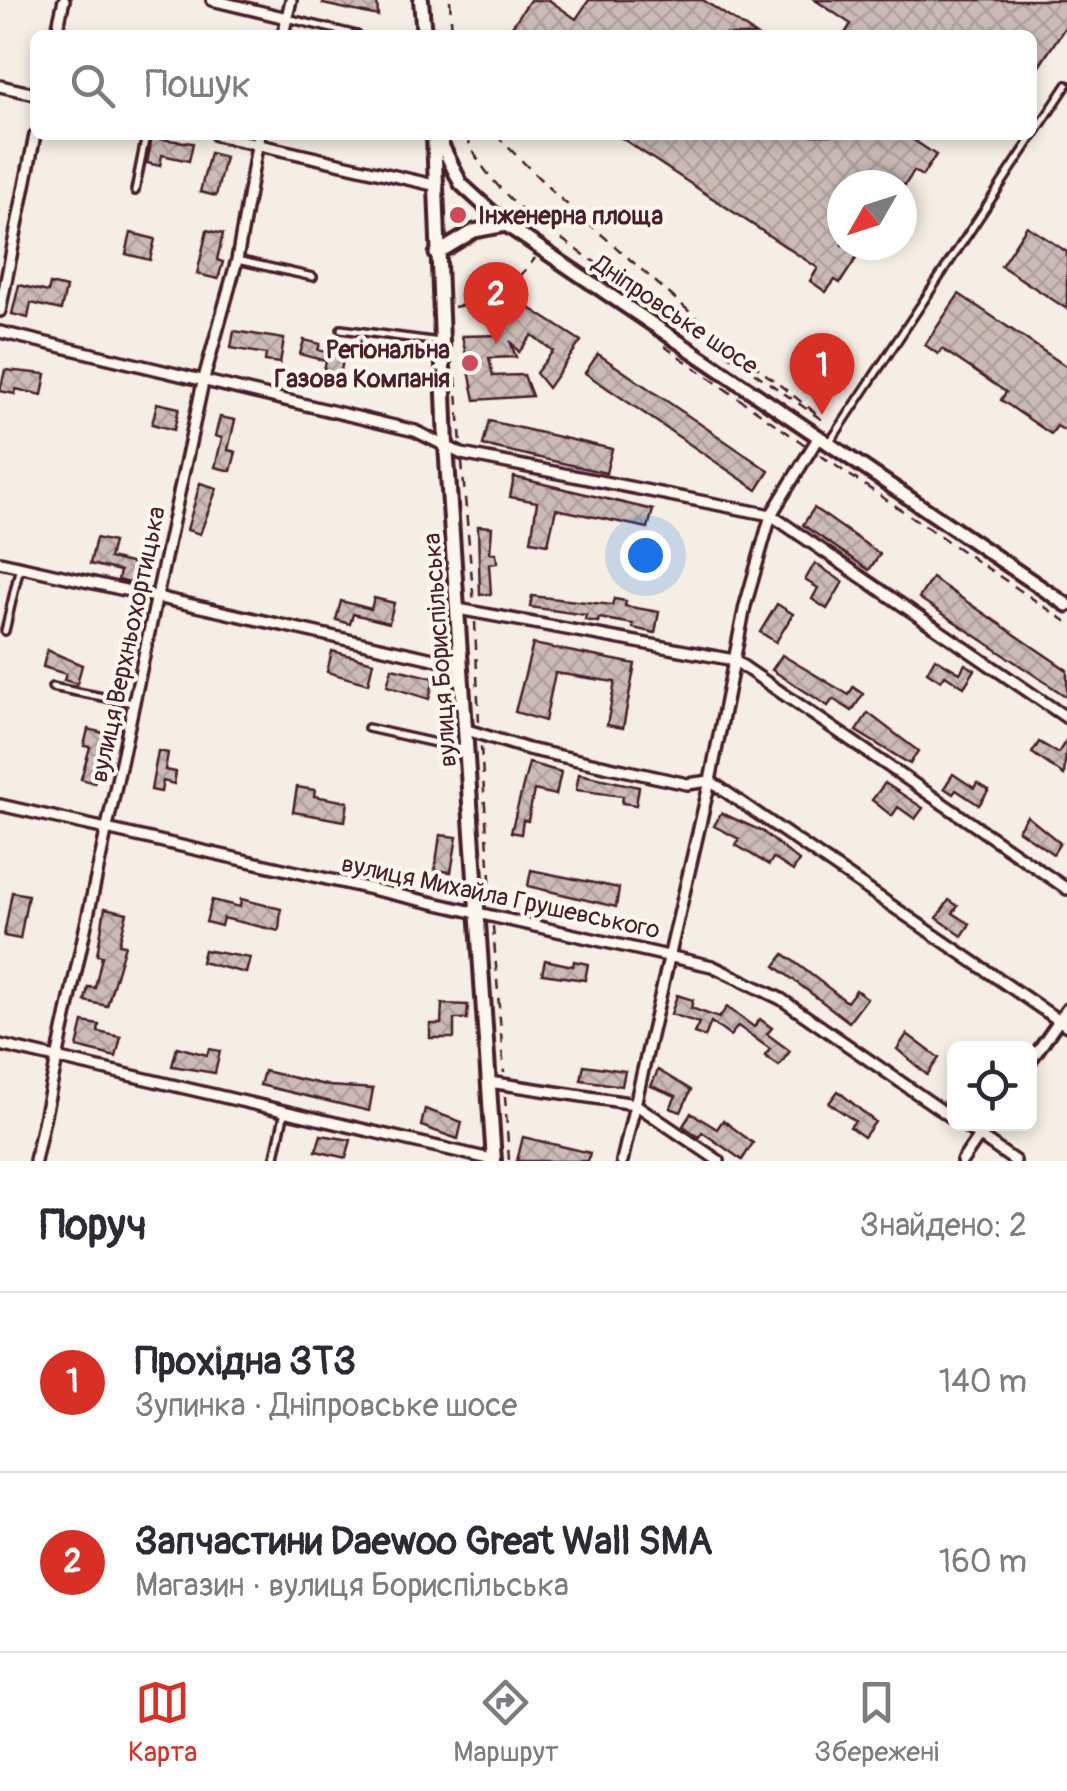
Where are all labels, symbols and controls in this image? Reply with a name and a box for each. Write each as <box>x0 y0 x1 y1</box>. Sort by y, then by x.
search box <box>30 30 1037 140</box>
icon: search <box>65 58 120 113</box>
text: Пошук <box>145 61 251 109</box>
north arrow <box>827 170 917 260</box>
place label: Інженерна площа <box>478 201 663 232</box>
marker: Інженерна площа <box>447 204 469 226</box>
street label: Дніпровське шосе <box>586 248 764 382</box>
pin: 2 <box>464 262 528 344</box>
pin: 1 <box>790 332 854 415</box>
place label: Регіональна Газова Компанія <box>274 335 450 395</box>
marker: Регіональна Газова Компанія <box>459 352 481 374</box>
street label: вулиця Верхньохортицька <box>84 503 173 785</box>
your location <box>620 530 671 581</box>
street label: вулиця Бориспільська <box>417 532 464 768</box>
street label: вулиця Михайла Грушевського <box>339 849 663 946</box>
map controls <box>947 1041 1037 1131</box>
button: locate <box>947 1041 1037 1131</box>
text: Поруч <box>40 1200 147 1252</box>
text: Знайдено: 2 <box>860 1206 1027 1246</box>
text: Прохідна ЗТЗ <box>135 1338 356 1386</box>
text: 1 <box>66 1362 79 1402</box>
text: 140 m <box>939 1362 1027 1402</box>
text: Зупинка · Дніпровське шосе <box>135 1386 517 1426</box>
text: Запчастини Daewoo Great Wall SMA <box>135 1518 713 1566</box>
text: 2 <box>64 1542 81 1582</box>
text: 160 m <box>939 1542 1027 1582</box>
text: Магазин · вулиця Бориспільська <box>135 1566 569 1606</box>
tab: Карта <box>128 1675 197 1770</box>
tab: Маршрут <box>453 1675 559 1770</box>
tab: Збережені <box>815 1675 939 1770</box>

